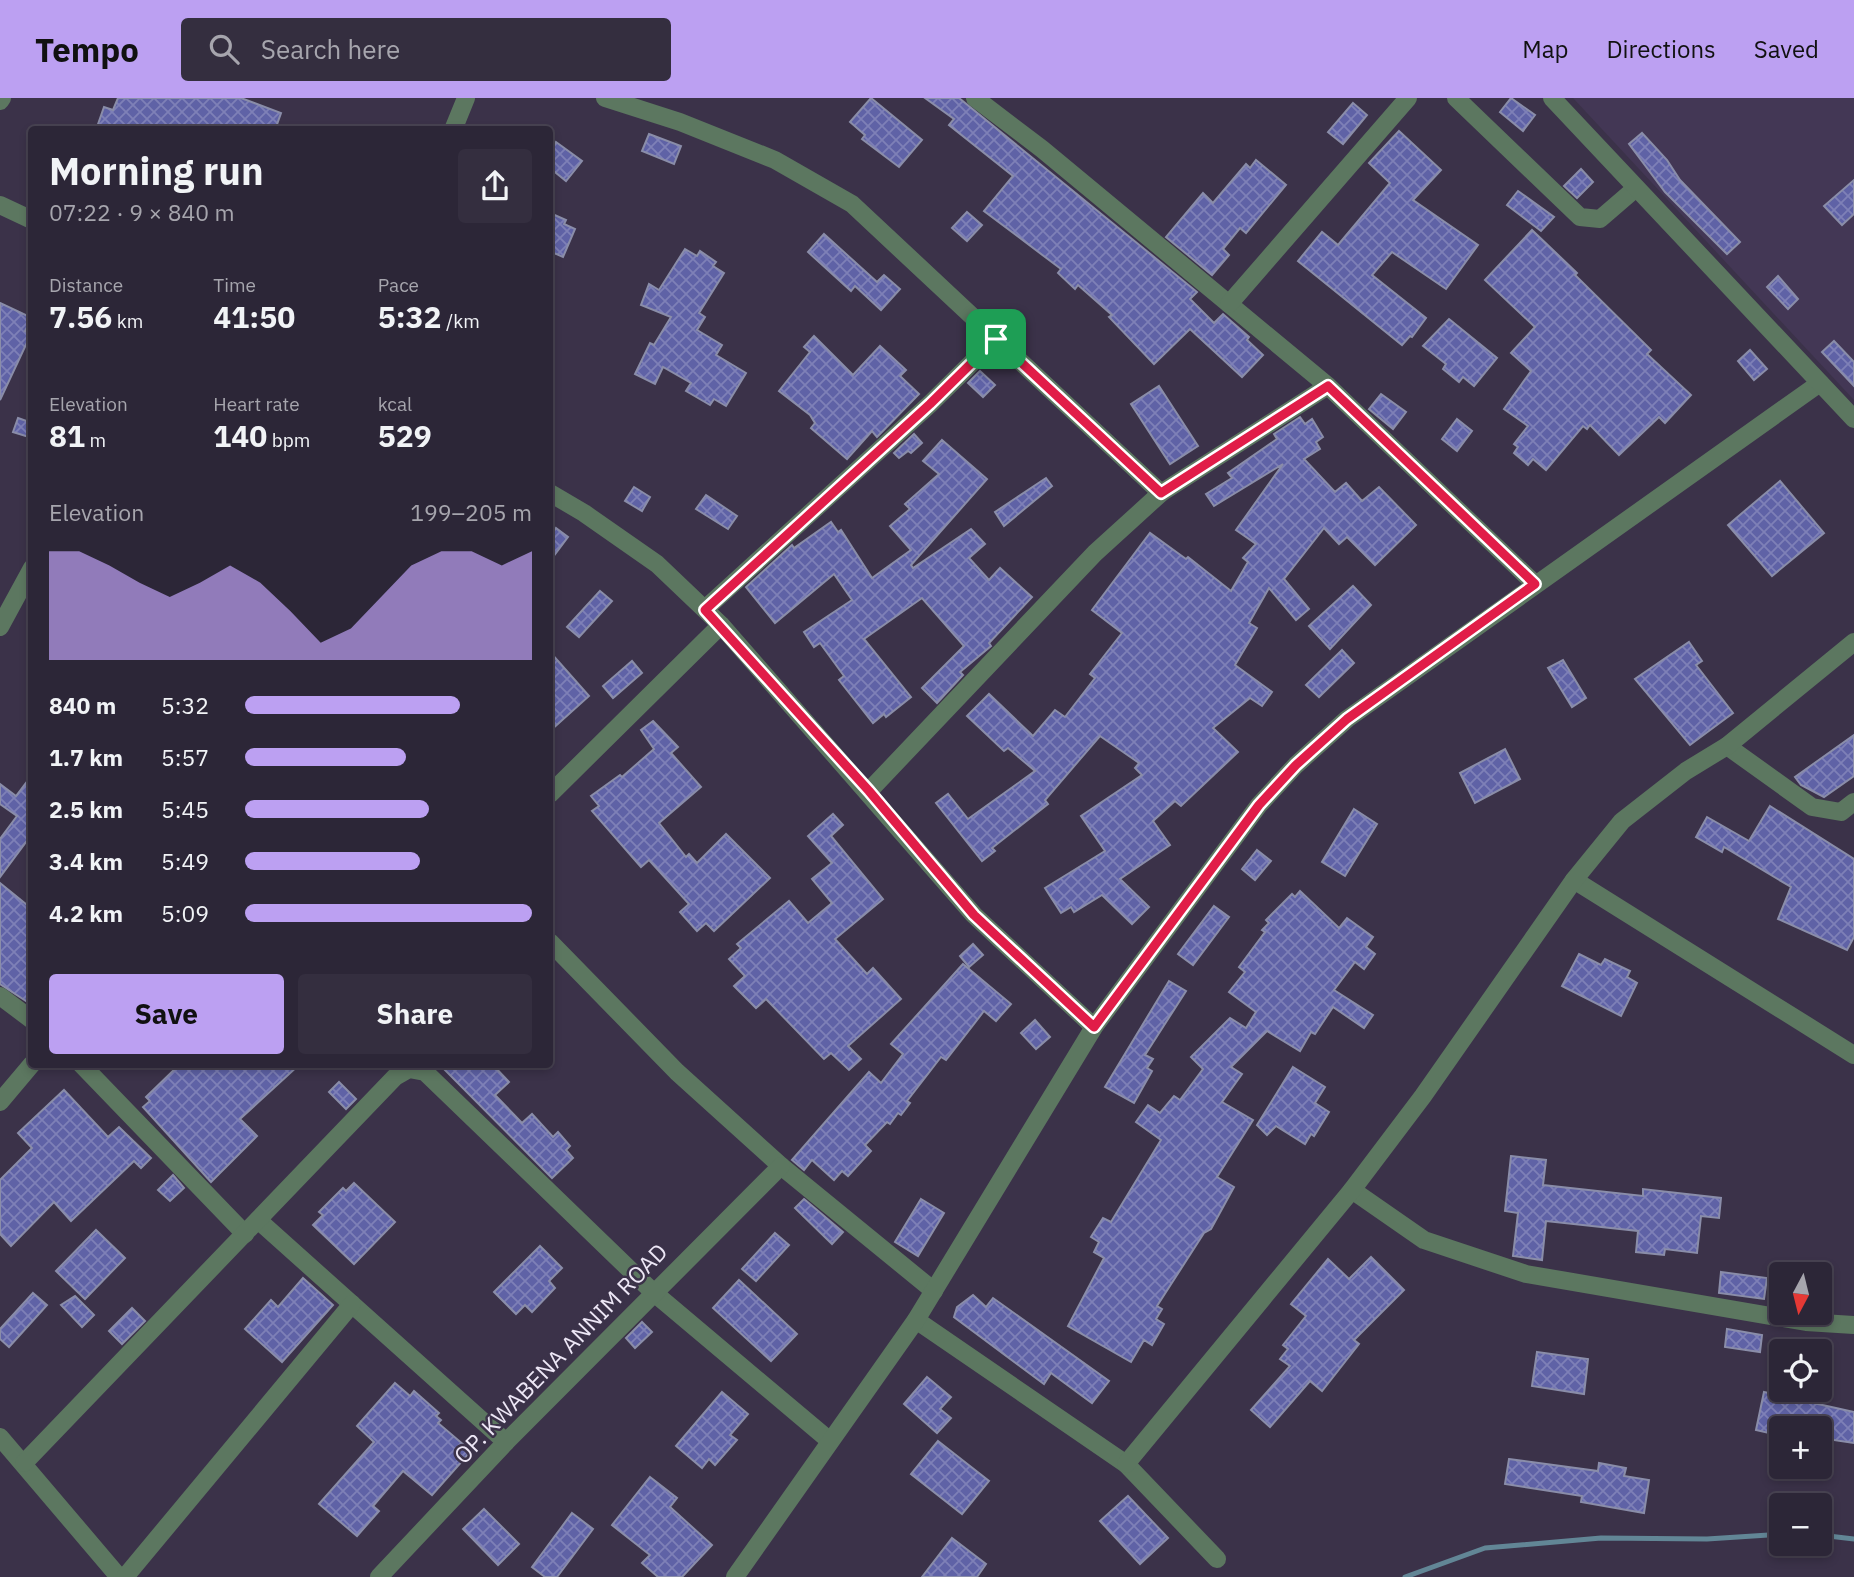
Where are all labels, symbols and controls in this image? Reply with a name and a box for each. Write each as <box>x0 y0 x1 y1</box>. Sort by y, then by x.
search box <box>181 18 671 81</box>
text: Tempo <box>35 28 139 71</box>
icon: search <box>205 30 243 68</box>
text: Search here <box>261 32 400 66</box>
text: Map <box>1522 33 1568 65</box>
text: Directions <box>1606 33 1716 65</box>
text: Saved <box>1754 33 1819 65</box>
text: Morning run <box>49 146 264 195</box>
button: share <box>458 149 532 223</box>
text: 07:22 · 9 × 840 m <box>49 197 235 227</box>
text: Distance <box>49 273 123 297</box>
text: Time <box>213 273 256 297</box>
text: Pace <box>378 273 419 297</box>
text: 7.56 <box>49 297 112 336</box>
text: 41:50 <box>213 297 295 336</box>
text: 5:32 <box>378 297 442 336</box>
text: km <box>112 309 143 333</box>
text: /km <box>442 309 480 333</box>
pin <box>966 309 1026 369</box>
icon: arrive <box>977 320 1015 358</box>
text: Elevation <box>49 392 128 416</box>
text: Heart rate <box>213 392 300 416</box>
text: kcal <box>378 392 412 416</box>
text: 81 <box>49 416 85 455</box>
text: 140 <box>213 416 267 455</box>
text: 529 <box>378 416 432 455</box>
text: m <box>85 428 106 452</box>
text: bpm <box>267 428 310 452</box>
text: Elevation <box>49 497 144 527</box>
text: 199–205 m <box>410 497 532 527</box>
text: 840 m <box>49 690 116 720</box>
text: 5:32 <box>161 690 209 720</box>
text: 1.7 km <box>49 742 123 772</box>
text: 5:57 <box>161 742 209 772</box>
text: 2.5 km <box>49 794 123 824</box>
text: 5:45 <box>161 794 209 824</box>
text: 3.4 km <box>49 846 123 876</box>
text: 5:49 <box>161 846 209 876</box>
text: 4.2 km <box>49 898 123 928</box>
text: 5:09 <box>161 898 209 928</box>
button: Save <box>49 974 284 1054</box>
button: Share <box>298 974 532 1054</box>
street label: OP. KWABENA ANNIM ROAD <box>447 1236 673 1470</box>
north arrow <box>1769 1262 1832 1325</box>
map controls <box>1769 1262 1832 1556</box>
button: locate <box>1769 1339 1832 1402</box>
button: + <box>1769 1416 1832 1479</box>
button: − <box>1769 1493 1832 1556</box>

